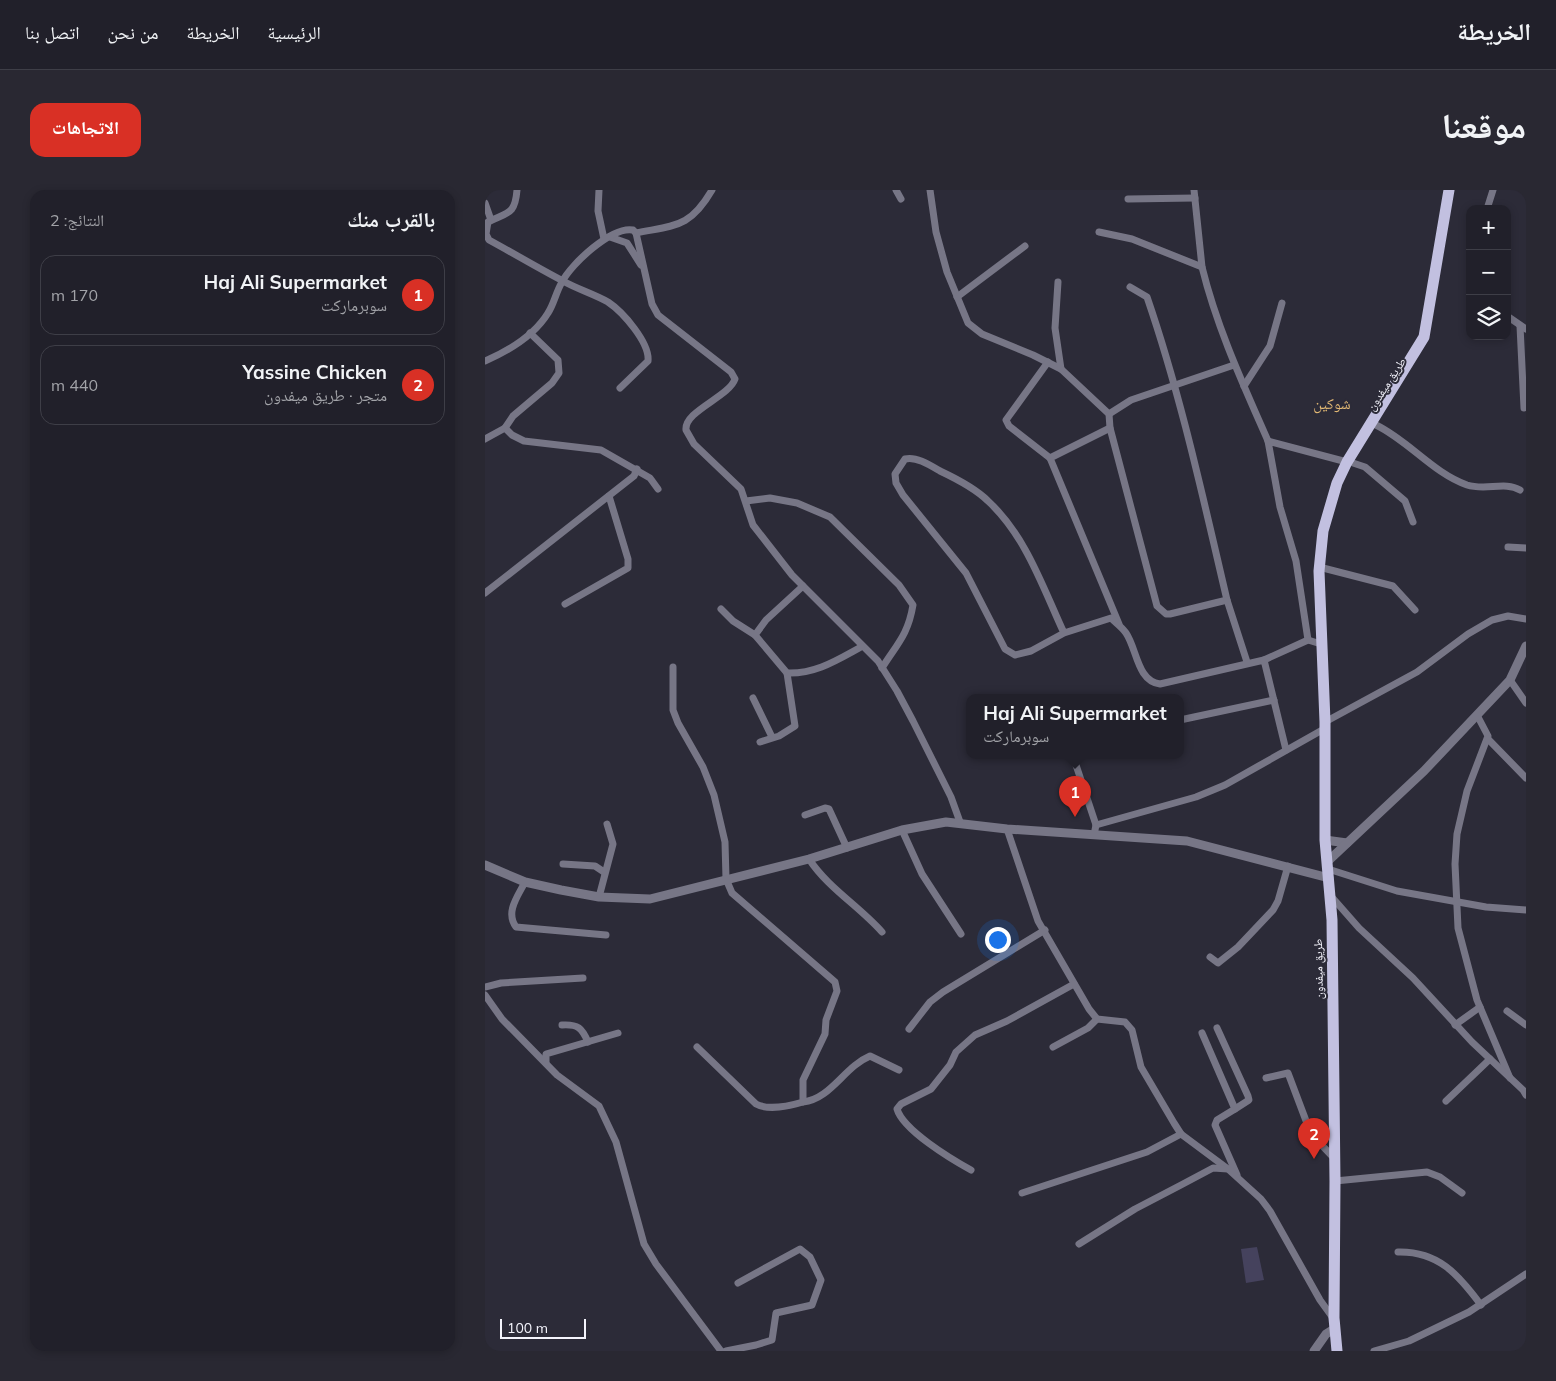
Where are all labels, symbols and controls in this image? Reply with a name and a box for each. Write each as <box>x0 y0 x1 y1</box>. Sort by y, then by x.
text: الخريطة <box>1457 16 1531 46</box>
text: اتصل بنا <box>25 21 80 44</box>
text: من نحن <box>108 21 158 44</box>
text: الخريطة <box>186 21 239 44</box>
text: الرئيسية <box>267 21 321 44</box>
button: الاتجاهات <box>30 103 141 157</box>
text: موقعنا <box>1441 103 1526 147</box>
map controls <box>1466 205 1511 340</box>
button: + <box>1466 205 1511 250</box>
text: بالقرب منك <box>347 206 435 232</box>
text: النتائج: 2 <box>50 210 104 230</box>
button: − <box>1466 250 1511 295</box>
text: Haj Ali Supermarket <box>204 270 387 294</box>
text: 170 m <box>51 285 98 305</box>
text: 1 <box>413 285 423 305</box>
text: سوبرماركت <box>321 295 387 315</box>
button: layers <box>1466 295 1511 340</box>
street label: طريق ميفدون <box>1363 354 1409 414</box>
text: Yassine Chicken <box>243 360 387 384</box>
text: 440 m <box>51 375 98 395</box>
text: 2 <box>413 375 423 395</box>
text: متجر · طريق ميفدون <box>264 385 387 405</box>
district label: شوكين <box>1313 394 1351 414</box>
popup <box>966 694 1184 759</box>
text: Haj Ali Supermarket <box>983 701 1167 725</box>
text: سوبرماركت <box>983 726 1049 746</box>
pin: 1 <box>1059 776 1091 817</box>
your location <box>985 927 1011 953</box>
street label: طريق ميفدون <box>1310 939 1326 999</box>
pin: 2 <box>1298 1118 1330 1159</box>
scale bar <box>500 1316 586 1339</box>
text: 100 m <box>507 1319 548 1337</box>

